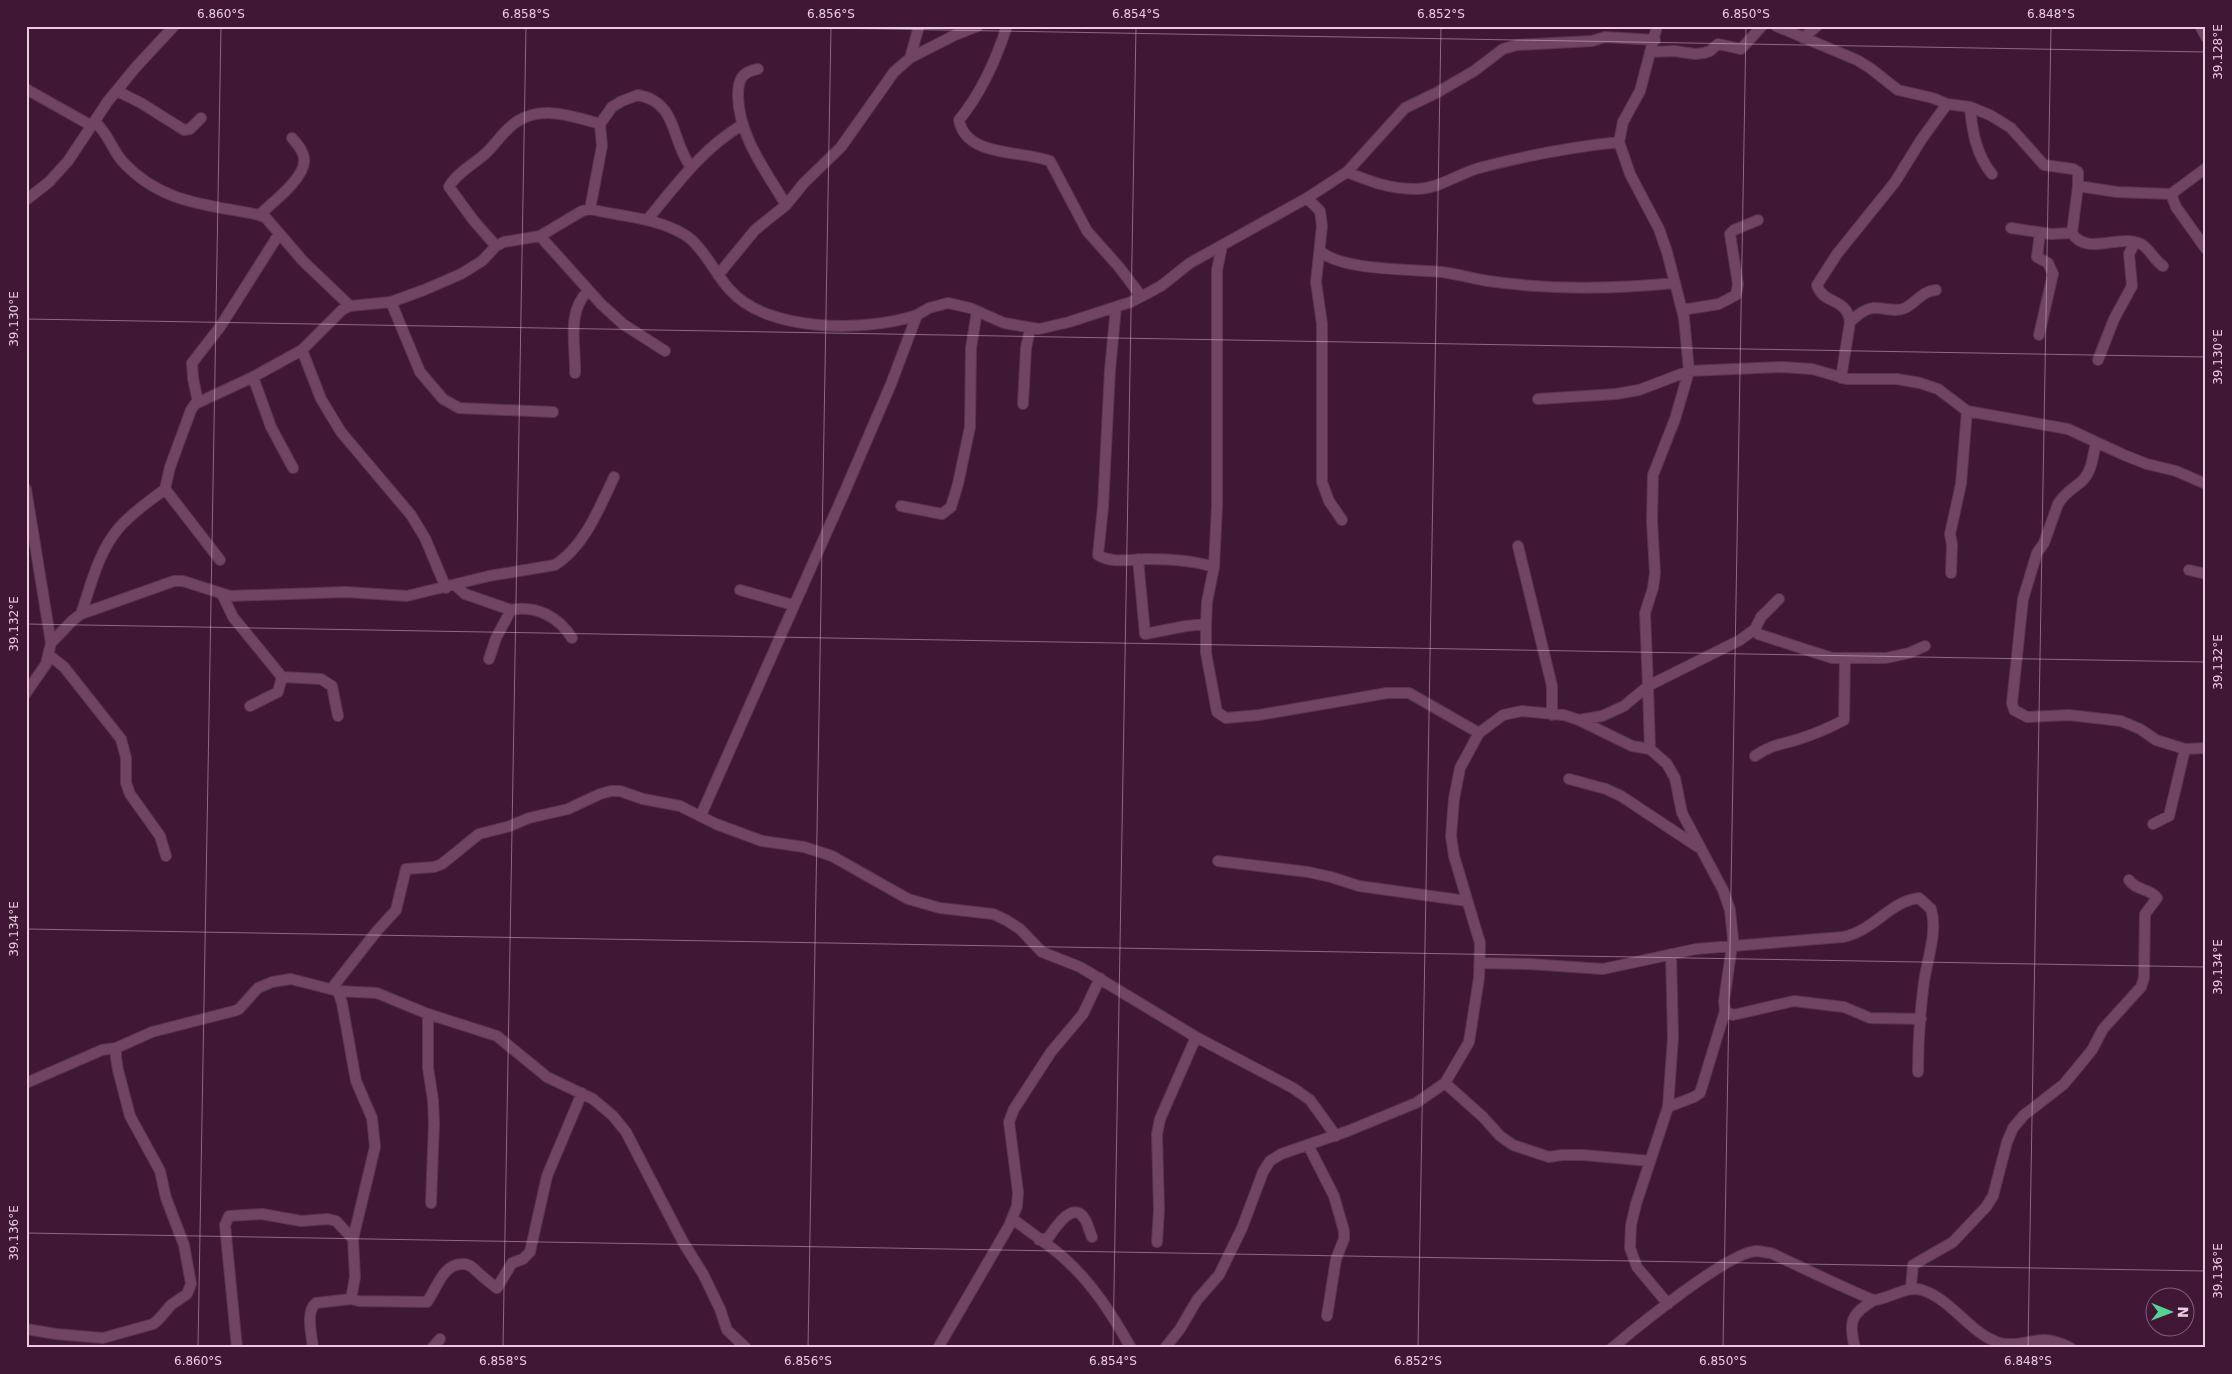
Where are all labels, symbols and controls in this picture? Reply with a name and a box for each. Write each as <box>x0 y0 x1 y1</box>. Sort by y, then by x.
text: 6.860°S <box>197 7 245 21</box>
text: 6.858°S <box>502 7 550 21</box>
text: 6.856°S <box>807 7 855 21</box>
text: 6.854°S <box>1112 7 1160 21</box>
text: 6.852°S <box>1417 7 1465 21</box>
text: 6.850°S <box>1722 7 1770 21</box>
text: 6.848°S <box>2027 7 2075 21</box>
text: 39.128°E <box>2211 24 2225 80</box>
text: 39.130°E <box>7 291 21 347</box>
text: 39.130°E <box>2211 329 2225 385</box>
text: 39.132°E <box>7 596 21 652</box>
text: 39.132°E <box>2211 634 2225 690</box>
text: 39.134°E <box>7 901 21 957</box>
text: 39.134°E <box>2211 939 2225 995</box>
text: 39.136°E <box>7 1205 21 1261</box>
text: 39.136°E <box>2211 1243 2225 1299</box>
north arrow <box>2144 1286 2194 1336</box>
text: N <box>2175 1306 2191 1318</box>
text: 6.860°S <box>174 1354 222 1368</box>
text: 6.858°S <box>479 1354 527 1368</box>
text: 6.856°S <box>784 1354 832 1368</box>
text: 6.854°S <box>1089 1354 1137 1368</box>
text: 6.852°S <box>1394 1354 1442 1368</box>
text: 6.850°S <box>1699 1354 1747 1368</box>
text: 6.848°S <box>2004 1354 2052 1368</box>

